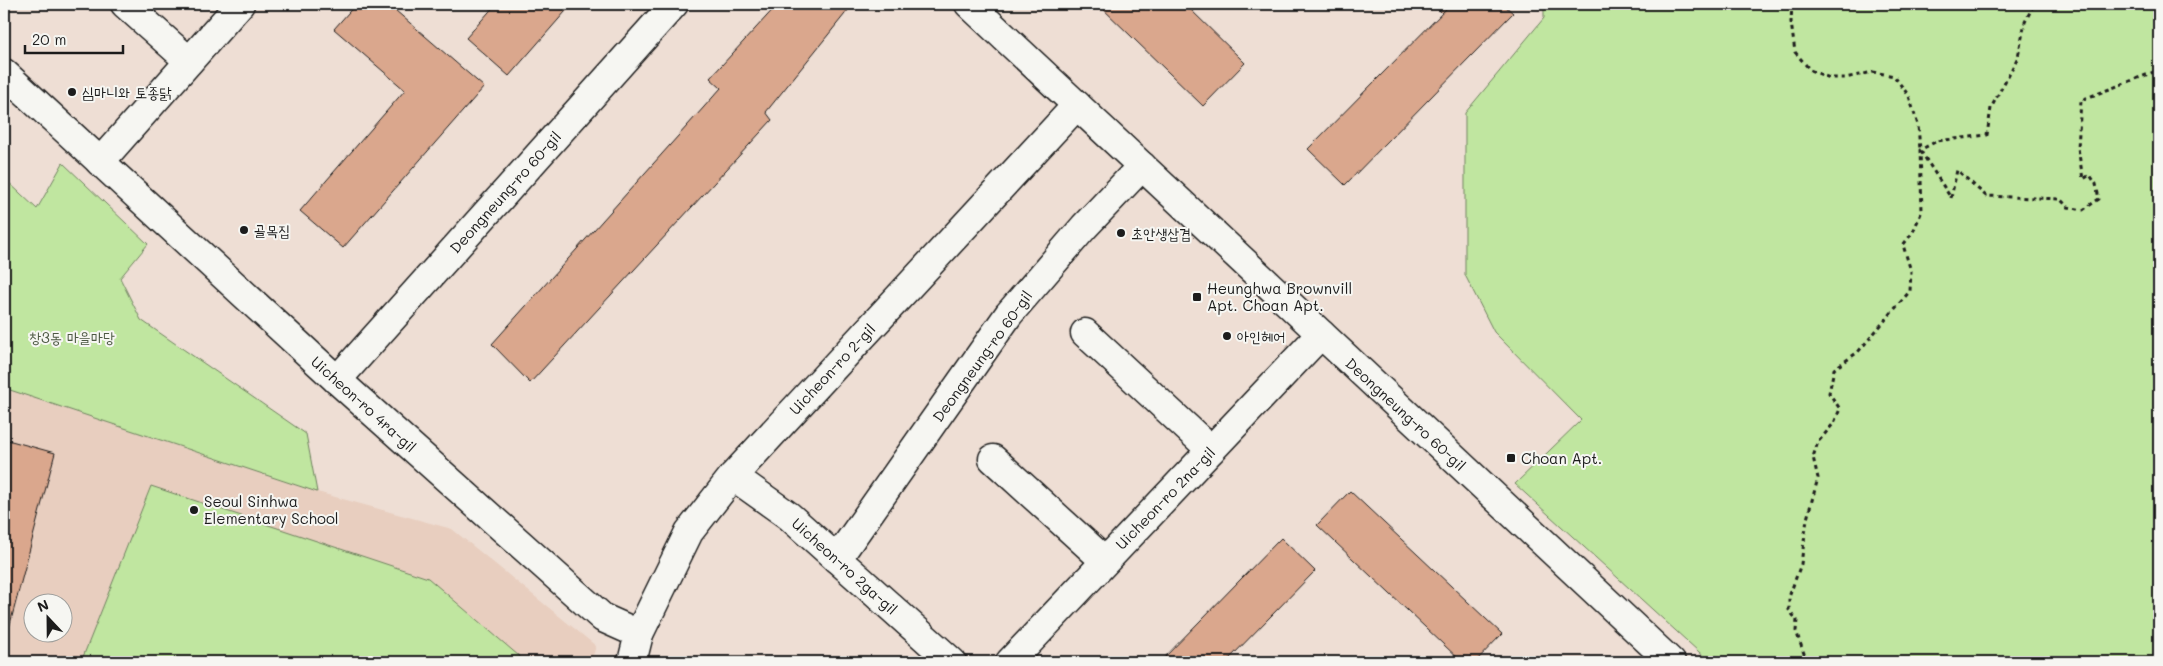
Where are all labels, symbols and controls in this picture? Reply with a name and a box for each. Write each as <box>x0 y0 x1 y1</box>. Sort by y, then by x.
scale bar <box>25 22 122 54</box>
text: 20 m <box>32 29 66 49</box>
place label: 심마니와 토종닭 <box>82 82 172 102</box>
marker: 심마니와 토종닭 <box>66 86 78 98</box>
street label: Deongneung-ro 60-gil <box>445 127 565 257</box>
place label: 골목집 <box>254 220 290 240</box>
place label: 초안생삽겹 <box>1131 223 1191 243</box>
marker: 골목집 <box>238 224 250 236</box>
marker: 초안생삽겹 <box>1115 227 1127 239</box>
place label: Heunghwa Brownvill Apt. Choan Apt. <box>1207 278 1352 315</box>
street label: Deongneung-ro 60-gil <box>928 286 1036 426</box>
marker: Heunghwa Brownvill Apt. Choan Apt. <box>1191 291 1203 303</box>
street label: Uicheon-ro 2-gil <box>785 319 879 419</box>
place label: 아인헤어 <box>1237 326 1285 346</box>
park label: 창3동 마을마당 <box>29 327 115 347</box>
marker: 아인헤어 <box>1221 330 1233 342</box>
street label: Uicheon-ro 4ra-gil <box>307 351 421 457</box>
street label: Deongneung-ro 60-gil <box>1342 353 1470 475</box>
street label: Uicheon-ro 2na-gil <box>1111 442 1219 554</box>
place label: Choan Apt. <box>1521 448 1602 468</box>
marker: Choan Apt. <box>1505 452 1517 464</box>
place label: Seoul Sinhwa Elementary School <box>204 491 339 528</box>
marker: Seoul Sinhwa Elementary School <box>188 504 200 516</box>
street label: Uicheon-ro 2ga-gil <box>788 513 902 619</box>
north arrow <box>22 594 72 644</box>
text: N <box>34 595 51 616</box>

